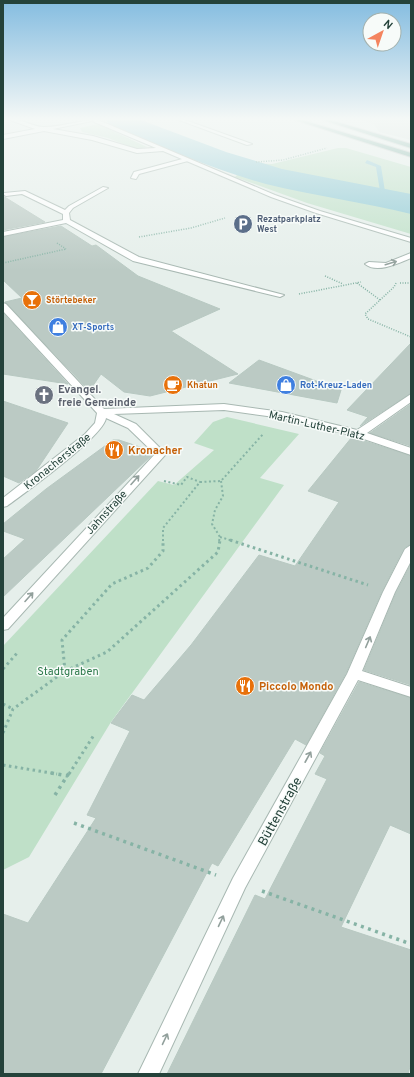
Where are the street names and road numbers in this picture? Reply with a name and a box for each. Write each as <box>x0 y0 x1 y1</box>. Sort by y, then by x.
street label: Martin-Luther-Platz <box>267 408 366 444</box>
street label: Kronacherstraße <box>21 430 94 493</box>
street label: Jahnstraße <box>83 488 130 538</box>
street label: Büttenstraße <box>255 775 306 849</box>

